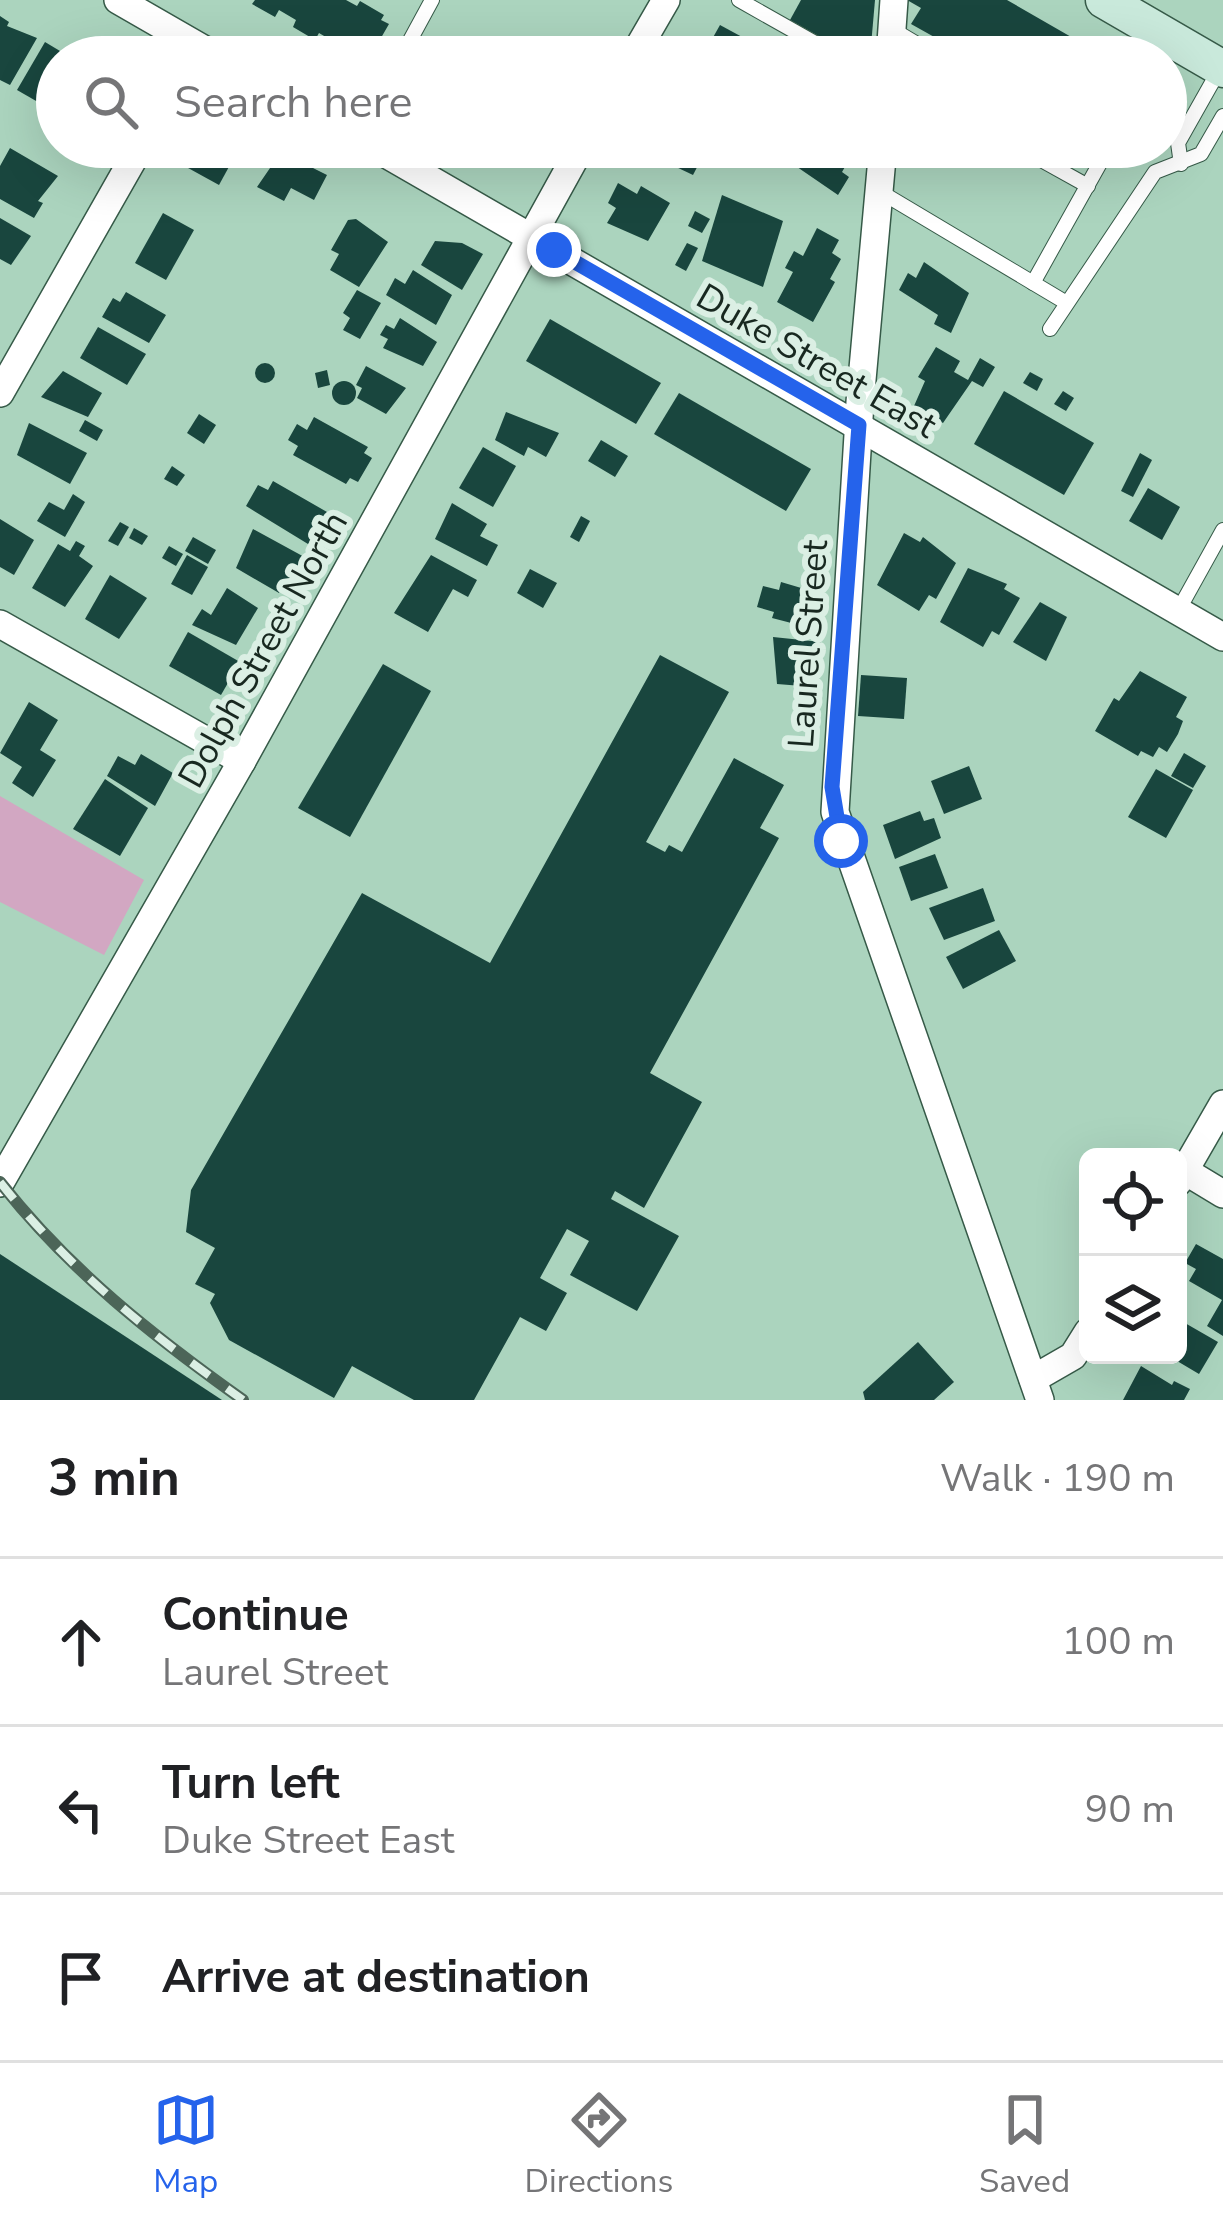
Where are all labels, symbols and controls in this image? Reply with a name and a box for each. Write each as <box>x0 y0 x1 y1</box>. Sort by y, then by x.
search box <box>36 36 1187 168</box>
icon: search <box>78 69 144 135</box>
text: Search here <box>174 72 413 133</box>
route end <box>527 223 581 277</box>
street label: Duke Street East <box>687 273 946 450</box>
street label: Dolph Street North <box>167 503 360 797</box>
street label: Laurel Street <box>777 538 840 750</box>
route start <box>814 814 868 868</box>
map controls <box>1079 1148 1187 1364</box>
button: locate <box>1079 1148 1187 1256</box>
button: layers <box>1079 1256 1187 1364</box>
text: 3 min <box>48 1443 180 1513</box>
text: Walk · 190 m <box>940 1452 1175 1505</box>
text: Continue <box>162 1585 349 1646</box>
icon: ahead <box>48 1609 114 1675</box>
text: 100 m <box>1061 1615 1175 1668</box>
text: Laurel Street <box>162 1646 388 1699</box>
text: Turn left <box>162 1753 340 1814</box>
icon: left <box>48 1777 114 1843</box>
text: 90 m <box>1085 1783 1175 1836</box>
text: Duke Street East <box>162 1814 454 1867</box>
icon: arrive <box>48 1945 114 2011</box>
text: Arrive at destination <box>162 1947 590 2008</box>
tab: Map <box>153 2087 219 2204</box>
tab: Directions <box>525 2087 673 2204</box>
tab: Saved <box>979 2087 1070 2204</box>

